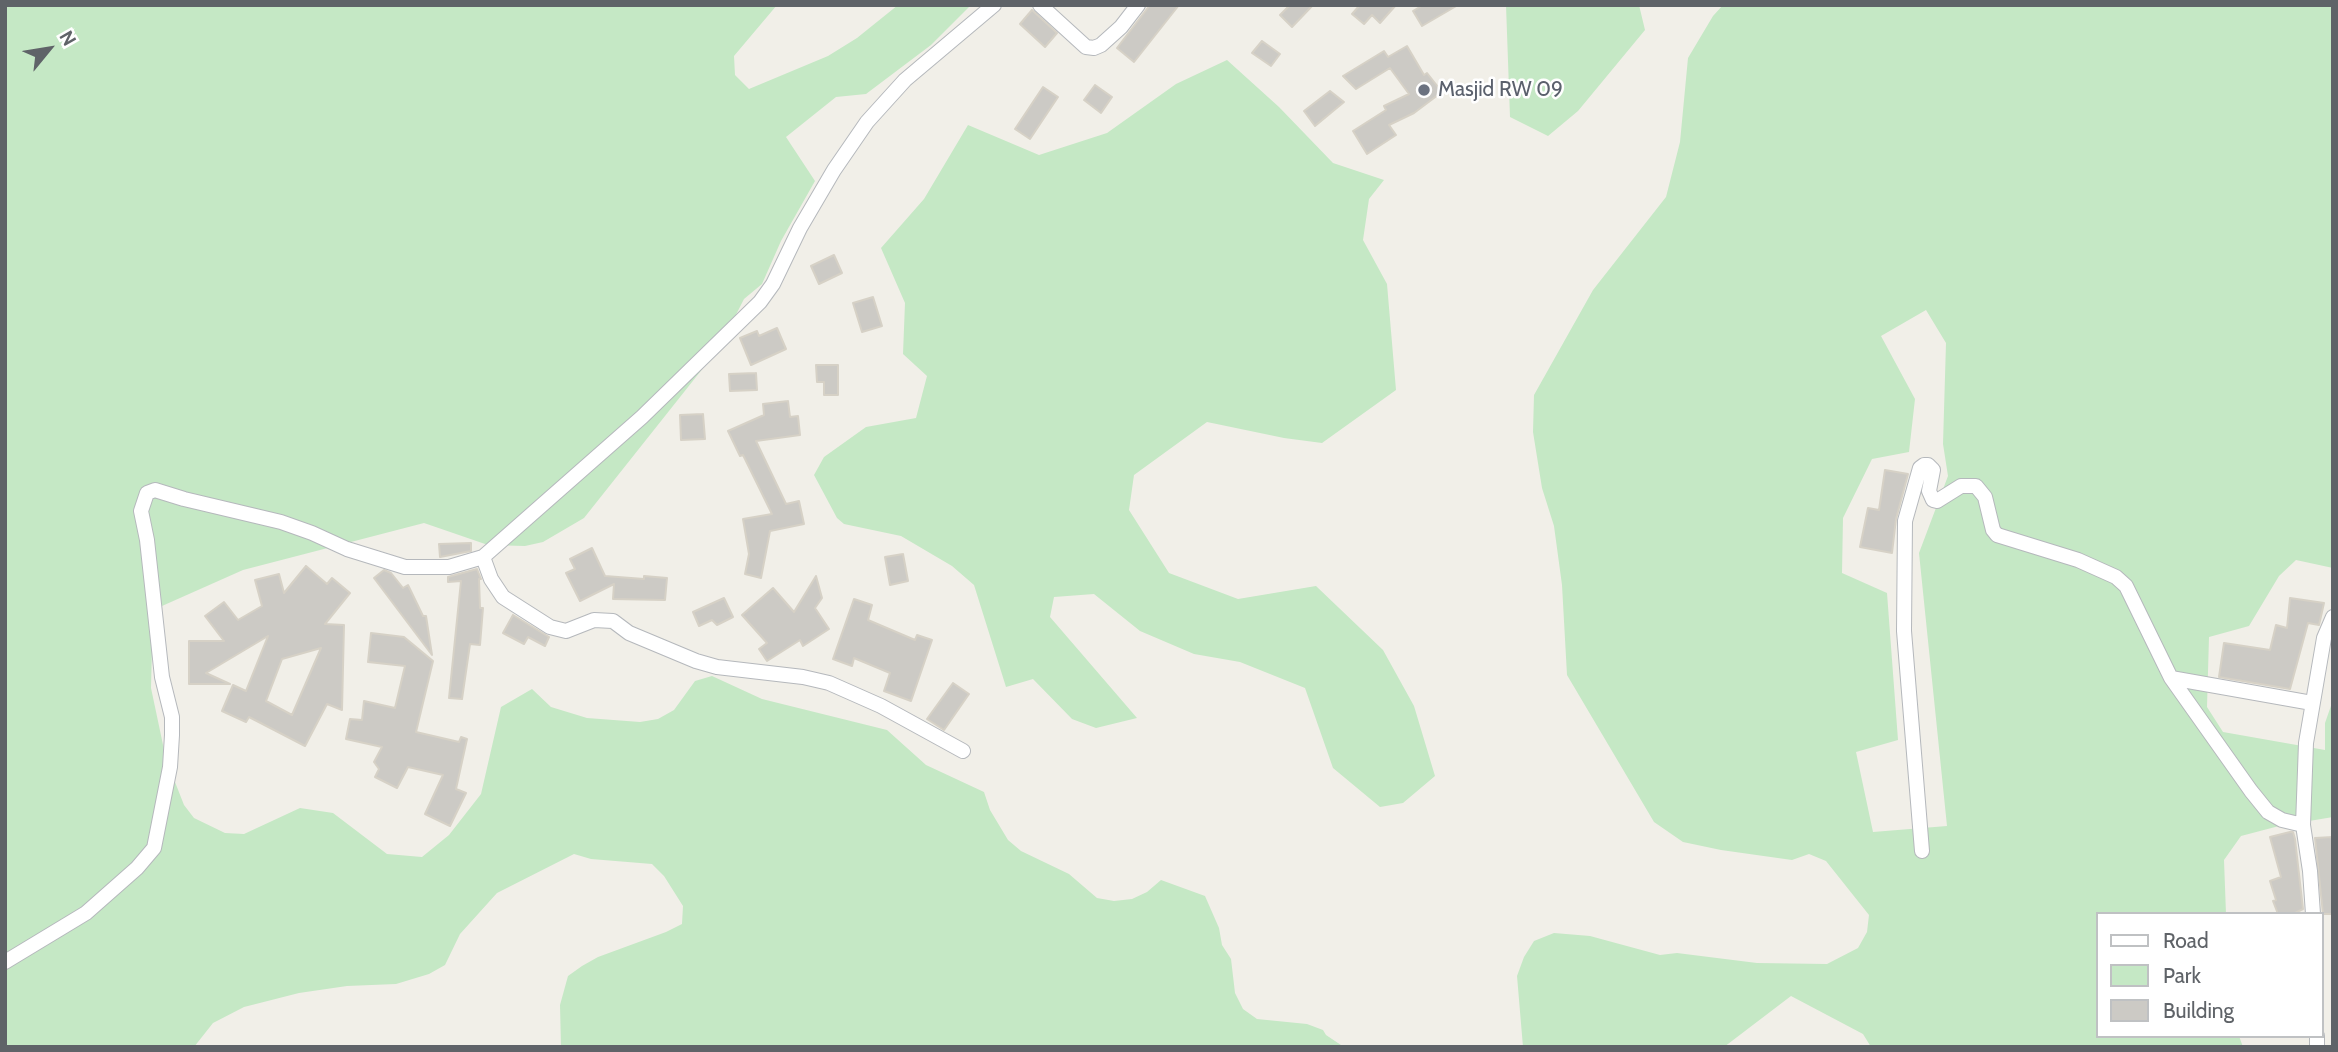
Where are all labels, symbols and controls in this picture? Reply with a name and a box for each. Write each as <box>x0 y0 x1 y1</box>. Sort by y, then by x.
north arrow <box>14 14 84 84</box>
text: N <box>54 27 81 50</box>
place label: Masjid RW 09 <box>1438 77 1563 103</box>
marker: Masjid RW 09 <box>1416 82 1432 98</box>
legend <box>2096 912 2324 1038</box>
text: Road <box>2163 928 2209 953</box>
text: Park <box>2163 963 2201 988</box>
text: Building <box>2163 998 2234 1023</box>

